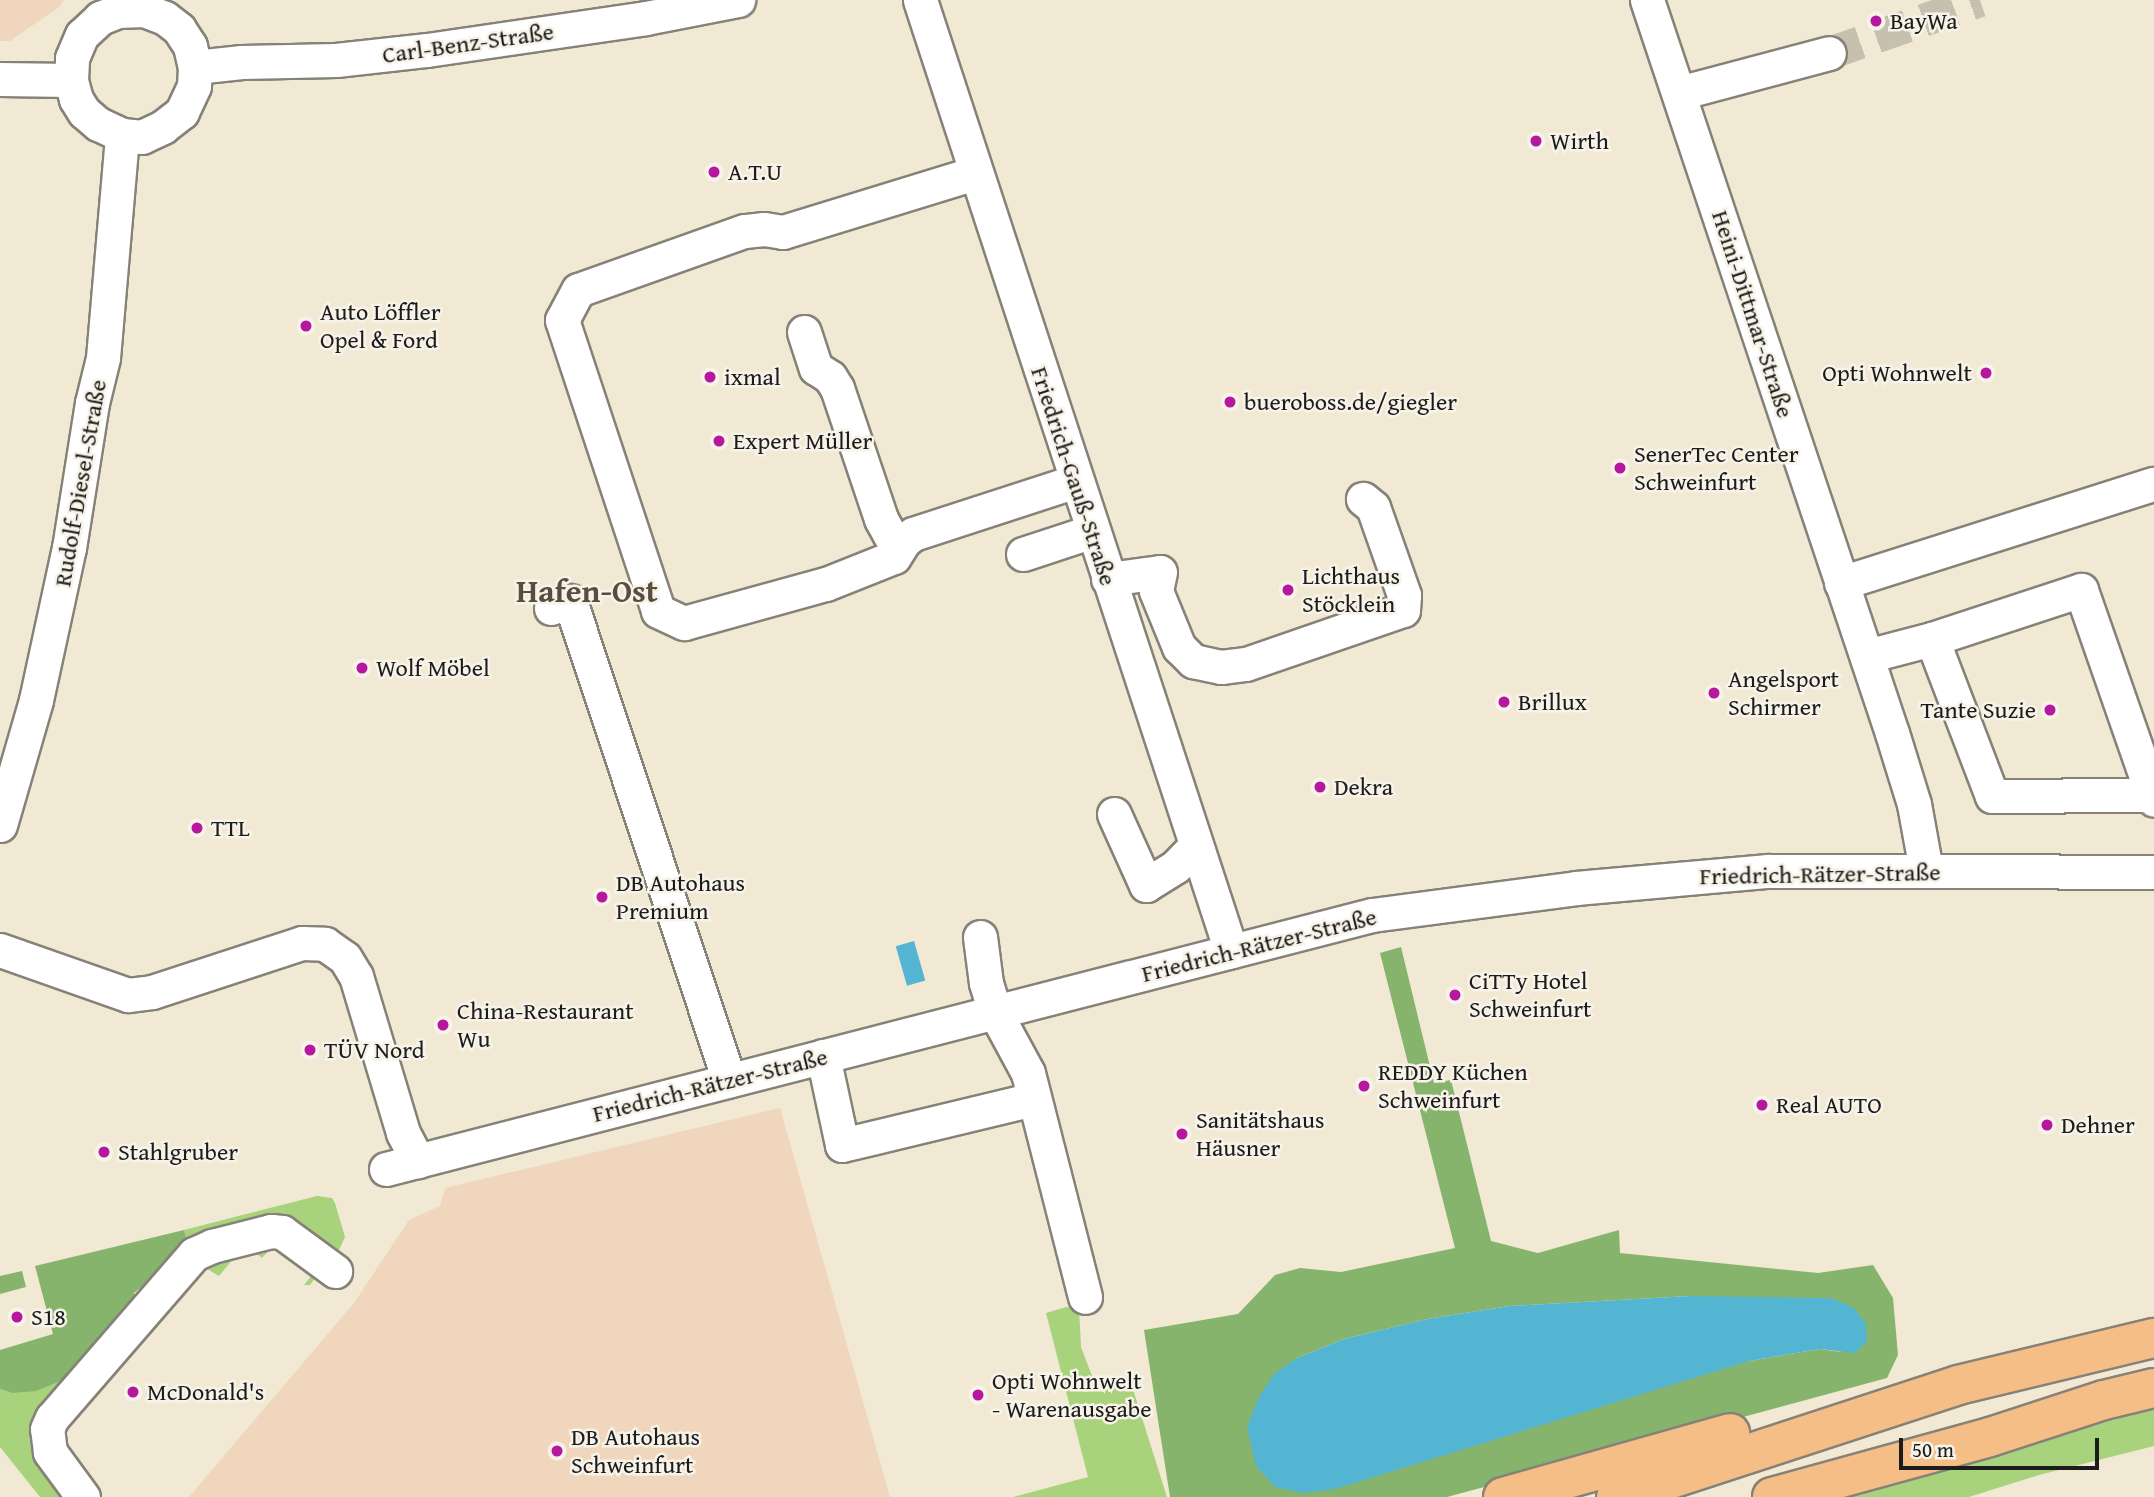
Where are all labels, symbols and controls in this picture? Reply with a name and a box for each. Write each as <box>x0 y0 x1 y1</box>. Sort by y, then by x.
place label: BayWa <box>1890 7 1958 35</box>
marker: BayWa <box>1868 13 1884 29</box>
street label: Carl-Benz-Straße <box>380 17 556 69</box>
place label: Wirth <box>1550 127 1609 155</box>
marker: Wirth <box>1528 133 1544 149</box>
place label: A.T.U <box>728 158 782 186</box>
marker: A.T.U <box>706 164 722 180</box>
street label: Heini-Dittmar-Straße <box>1706 207 1800 421</box>
place label: Auto Löffler Opel & Ford <box>320 298 441 354</box>
marker: Auto Löffler Opel & Ford <box>298 318 314 334</box>
place label: Opti Wohnwelt <box>1822 359 1972 387</box>
place label: ixmal <box>724 363 781 391</box>
street label: Friedrich-Gauß-Straße <box>1025 363 1123 589</box>
marker: Opti Wohnwelt <box>1978 365 1994 381</box>
marker: ixmal <box>702 369 718 385</box>
street label: Rudolf-Diesel-Straße <box>48 377 112 589</box>
place label: bueroboss.de/giegler <box>1244 388 1457 416</box>
marker: bueroboss.de/giegler <box>1222 394 1238 410</box>
place label: Expert Müller <box>733 427 873 455</box>
marker: Expert Müller <box>711 433 727 449</box>
place label: SenerTec Center Schweinfurt <box>1634 440 1799 496</box>
marker: SenerTec Center Schweinfurt <box>1612 460 1628 476</box>
place label: Lichthaus Stöcklein <box>1302 562 1400 618</box>
district label: Hafen-Ost <box>516 572 658 610</box>
marker: Lichthaus Stöcklein <box>1280 582 1296 598</box>
place label: Wolf Möbel <box>376 654 490 682</box>
marker: Wolf Möbel <box>354 660 370 676</box>
place label: Angelsport Schirmer <box>1728 665 1839 721</box>
marker: Angelsport Schirmer <box>1706 685 1722 701</box>
place label: Brillux <box>1518 688 1587 716</box>
marker: Brillux <box>1496 694 1512 710</box>
place label: Tante Suzie <box>1920 696 2036 724</box>
marker: Tante Suzie <box>2042 702 2058 718</box>
place label: Dekra <box>1334 773 1393 801</box>
marker: Dekra <box>1312 779 1328 795</box>
place label: TTL <box>211 814 250 842</box>
marker: TTL <box>189 820 205 836</box>
street label: Friedrich-Rätzer-Straße <box>1699 857 1941 891</box>
place label: DB Autohaus Premium <box>616 869 745 925</box>
marker: DB Autohaus Premium <box>594 889 610 905</box>
street label: Friedrich-Rätzer-Straße <box>1139 902 1379 988</box>
place label: CiTTy Hotel Schweinfurt <box>1469 967 1592 1023</box>
marker: CiTTy Hotel Schweinfurt <box>1447 987 1463 1003</box>
place label: China-Restaurant Wu <box>457 997 634 1053</box>
marker: China-Restaurant Wu <box>435 1017 451 1033</box>
place label: TÜV Nord <box>324 1036 425 1064</box>
marker: TÜV Nord <box>302 1042 318 1058</box>
street label: Friedrich-Rätzer-Straße <box>590 1042 830 1128</box>
place label: REDDY Küchen Schweinfurt <box>1378 1058 1528 1114</box>
marker: REDDY Küchen Schweinfurt <box>1356 1078 1372 1094</box>
place label: Real AUTO <box>1776 1091 1882 1119</box>
marker: Real AUTO <box>1754 1097 1770 1113</box>
place label: Sanitätshaus Häusner <box>1196 1106 1324 1162</box>
place label: Dehner <box>2061 1111 2135 1139</box>
marker: Dehner <box>2039 1117 2055 1133</box>
marker: Sanitätshaus Häusner <box>1174 1126 1190 1142</box>
place label: Stahlgruber <box>118 1138 238 1166</box>
marker: Stahlgruber <box>96 1144 112 1160</box>
place label: S18 <box>31 1303 66 1331</box>
marker: S18 <box>9 1309 25 1325</box>
place label: Opti Wohnwelt - Warenausgabe <box>992 1367 1151 1423</box>
place label: McDonald's <box>147 1378 264 1406</box>
marker: McDonald's <box>125 1384 141 1400</box>
marker: Opti Wohnwelt - Warenausgabe <box>970 1387 986 1403</box>
place label: DB Autohaus Schweinfurt <box>571 1423 700 1479</box>
scale bar <box>1902 1424 2102 1468</box>
text: 50 m <box>1912 1434 1954 1465</box>
marker: DB Autohaus Schweinfurt <box>549 1443 565 1459</box>

